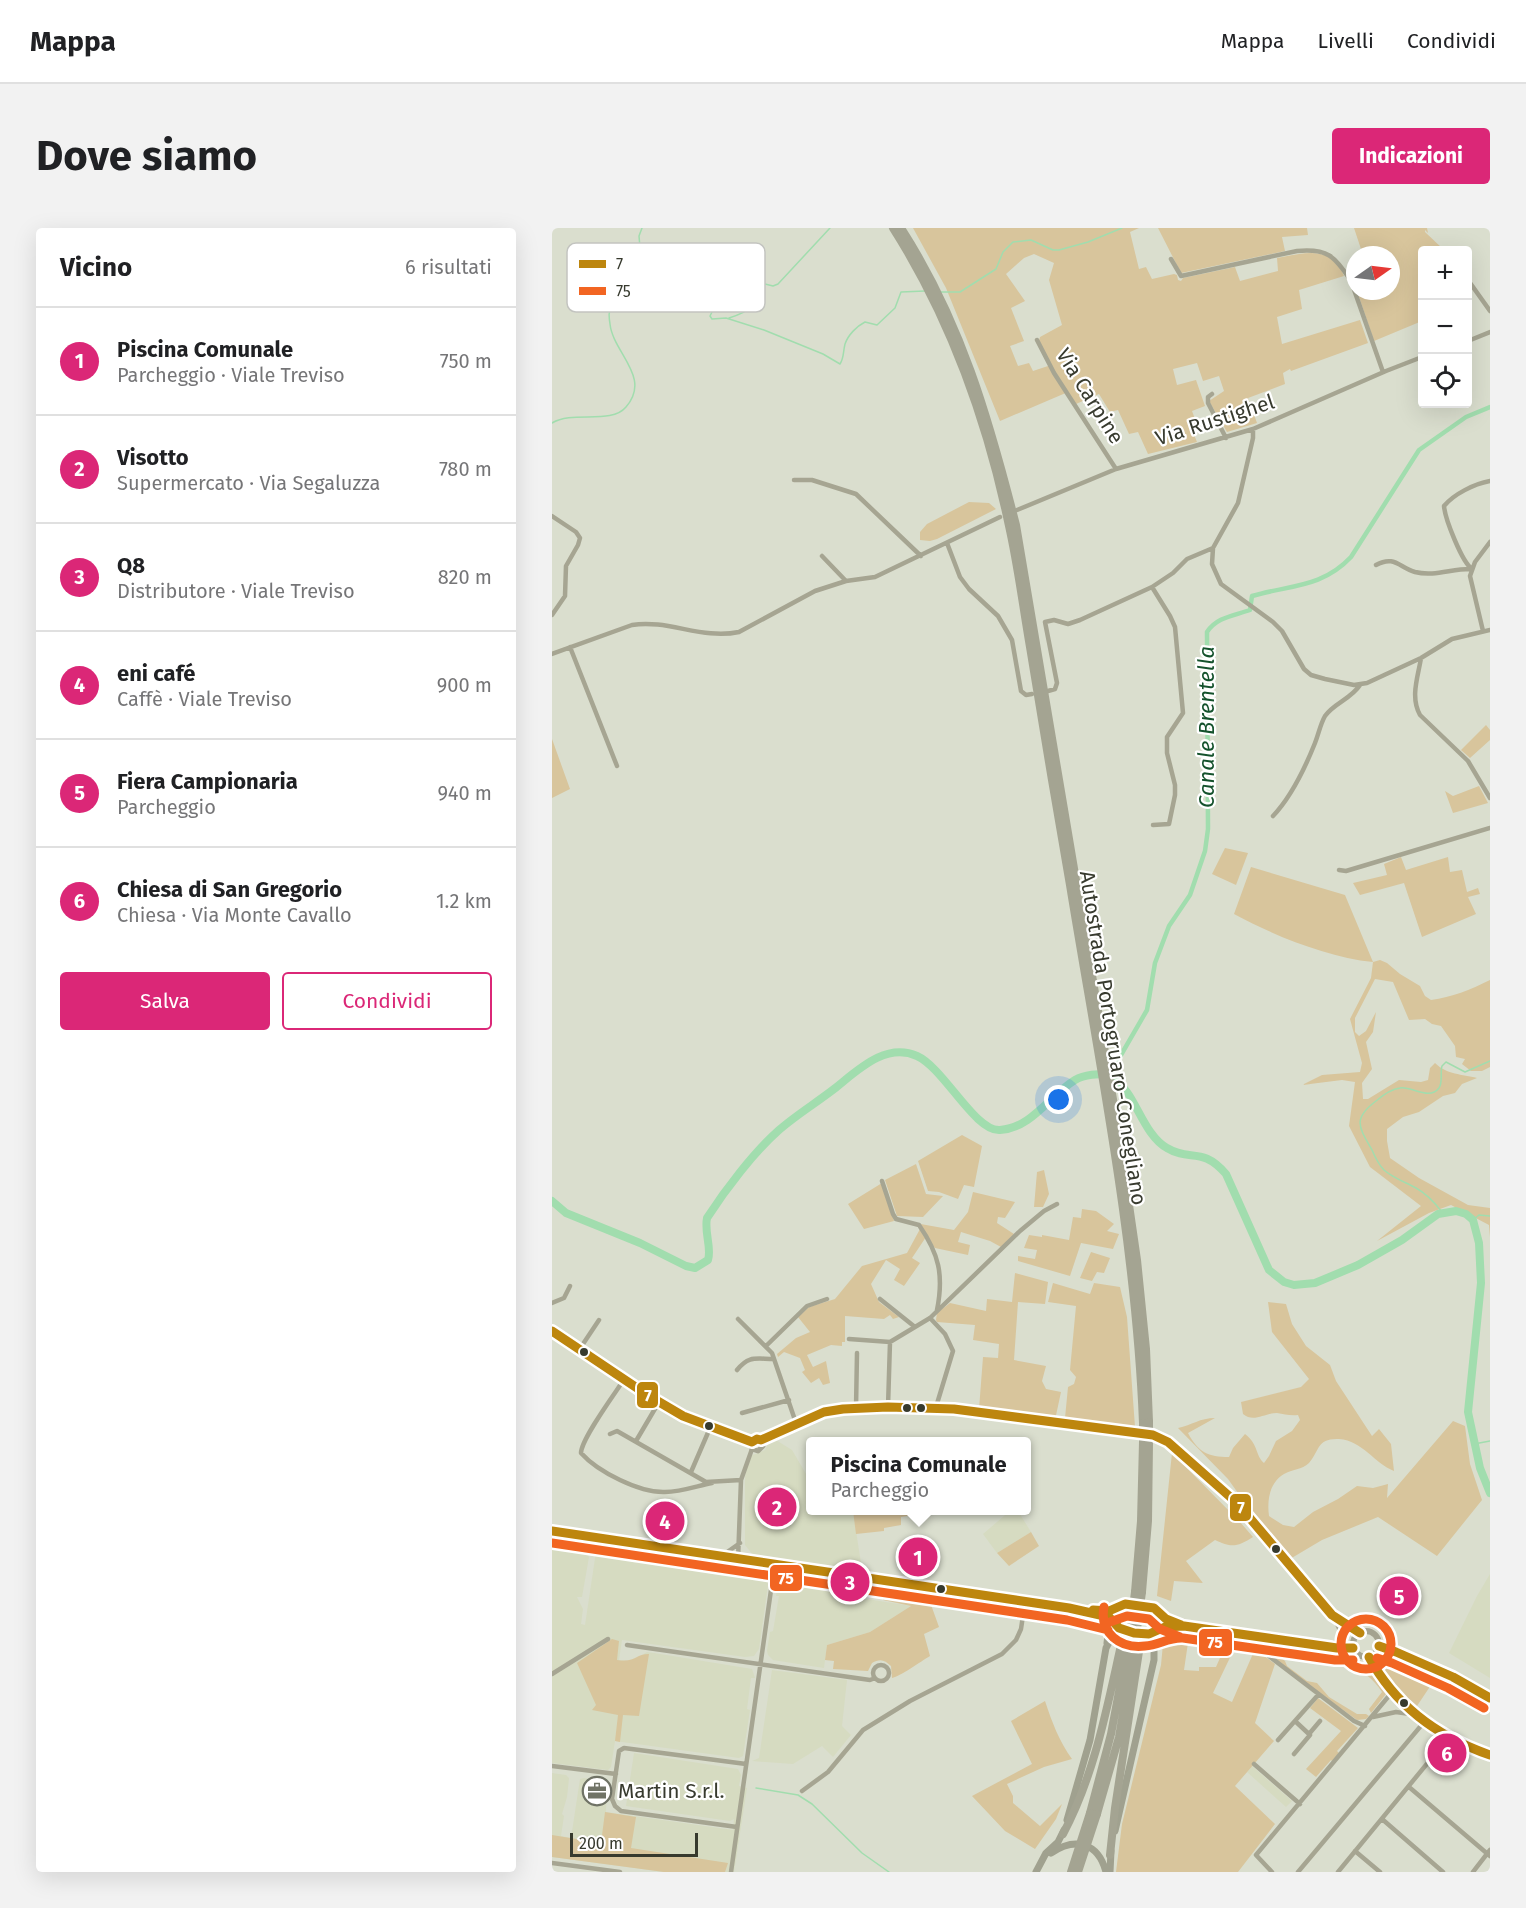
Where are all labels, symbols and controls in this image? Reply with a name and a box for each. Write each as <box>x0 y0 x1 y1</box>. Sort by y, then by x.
text: Mappa <box>30 25 116 58</box>
text: Mappa <box>1221 28 1285 54</box>
text: Livelli <box>1318 28 1374 54</box>
text: Condividi <box>1407 28 1496 54</box>
button: Indicazioni <box>1332 128 1490 184</box>
text: Dove siamo <box>36 131 257 181</box>
legend <box>567 243 765 312</box>
north arrow <box>1346 246 1400 300</box>
map controls <box>1418 246 1472 408</box>
button: + <box>1418 246 1472 300</box>
text: Vicino <box>60 252 132 283</box>
text: 6 risultati <box>405 255 492 279</box>
text: 7 <box>616 255 623 274</box>
text: 75 <box>616 282 631 301</box>
button: − <box>1418 300 1472 354</box>
text: Piscina Comunale <box>117 336 293 363</box>
street label: Via Carpine <box>1050 343 1130 449</box>
text: 1 <box>75 349 84 373</box>
text: 750 m <box>440 349 492 373</box>
button: locate <box>1418 354 1472 408</box>
text: Parcheggio · Viale Treviso <box>117 363 345 387</box>
street label: Via Rustighel <box>1152 389 1278 451</box>
text: Visotto <box>117 444 189 471</box>
text: 2 <box>74 457 85 481</box>
text: 780 m <box>439 457 492 481</box>
text: Supermercato · Via Segaluzza <box>117 471 380 495</box>
text: Q8 <box>117 552 145 579</box>
text: 3 <box>74 565 85 589</box>
text: 820 m <box>438 565 492 589</box>
text: Distributore · Viale Treviso <box>117 579 355 603</box>
water label: Canale Brentella <box>1193 646 1220 808</box>
text: eni café <box>117 660 195 687</box>
text: 4 <box>74 673 85 697</box>
text: 900 m <box>437 673 492 697</box>
text: Caffè · Viale Treviso <box>117 687 292 711</box>
text: Fiera Campionaria <box>117 768 298 795</box>
text: 5 <box>74 781 85 805</box>
text: 940 m <box>437 781 492 805</box>
text: Parcheggio <box>117 795 216 819</box>
street label: Autostrada Portogruaro-Conegliano <box>1074 869 1152 1207</box>
text: Chiesa di San Gregorio <box>117 876 342 903</box>
text: 6 <box>74 889 85 913</box>
text: 1.2 km <box>436 889 492 913</box>
text: Chiesa · Via Monte Cavallo <box>117 903 352 927</box>
button: Salva <box>60 972 270 1030</box>
button: Condividi <box>282 972 492 1030</box>
your location <box>1044 1085 1073 1114</box>
unlabelled marker <box>578 1346 590 1358</box>
line badge: 7 <box>636 1381 659 1409</box>
text: 7 <box>644 1386 652 1405</box>
unlabelled marker <box>901 1402 913 1414</box>
unlabelled marker <box>915 1402 927 1414</box>
unlabelled marker <box>703 1420 715 1432</box>
popup <box>806 1437 1031 1515</box>
text: Piscina Comunale <box>830 1451 1007 1478</box>
text: Parcheggio <box>830 1478 929 1502</box>
pin: 2 <box>758 1484 796 1530</box>
line badge: 7 <box>1229 1493 1252 1522</box>
pin: 4 <box>646 1498 684 1544</box>
text: 7 <box>1237 1498 1245 1517</box>
pin: 1 <box>898 1534 938 1580</box>
unlabelled marker <box>1270 1543 1282 1555</box>
pin: 3 <box>830 1560 870 1604</box>
line badge: 75 <box>769 1564 803 1592</box>
text: 75 <box>778 1569 794 1588</box>
pin: 5 <box>1380 1574 1418 1618</box>
unlabelled marker <box>935 1583 947 1595</box>
line badge: 75 <box>1198 1628 1233 1657</box>
text: 75 <box>1207 1633 1223 1652</box>
unlabelled marker <box>1398 1697 1410 1709</box>
pin: 6 <box>1428 1730 1466 1775</box>
office icon: Martin S.r.l. <box>581 1775 613 1807</box>
place label: Martin S.r.l. <box>618 1778 724 1804</box>
scale bar <box>570 1830 698 1858</box>
text: 200 m <box>579 1834 623 1853</box>

